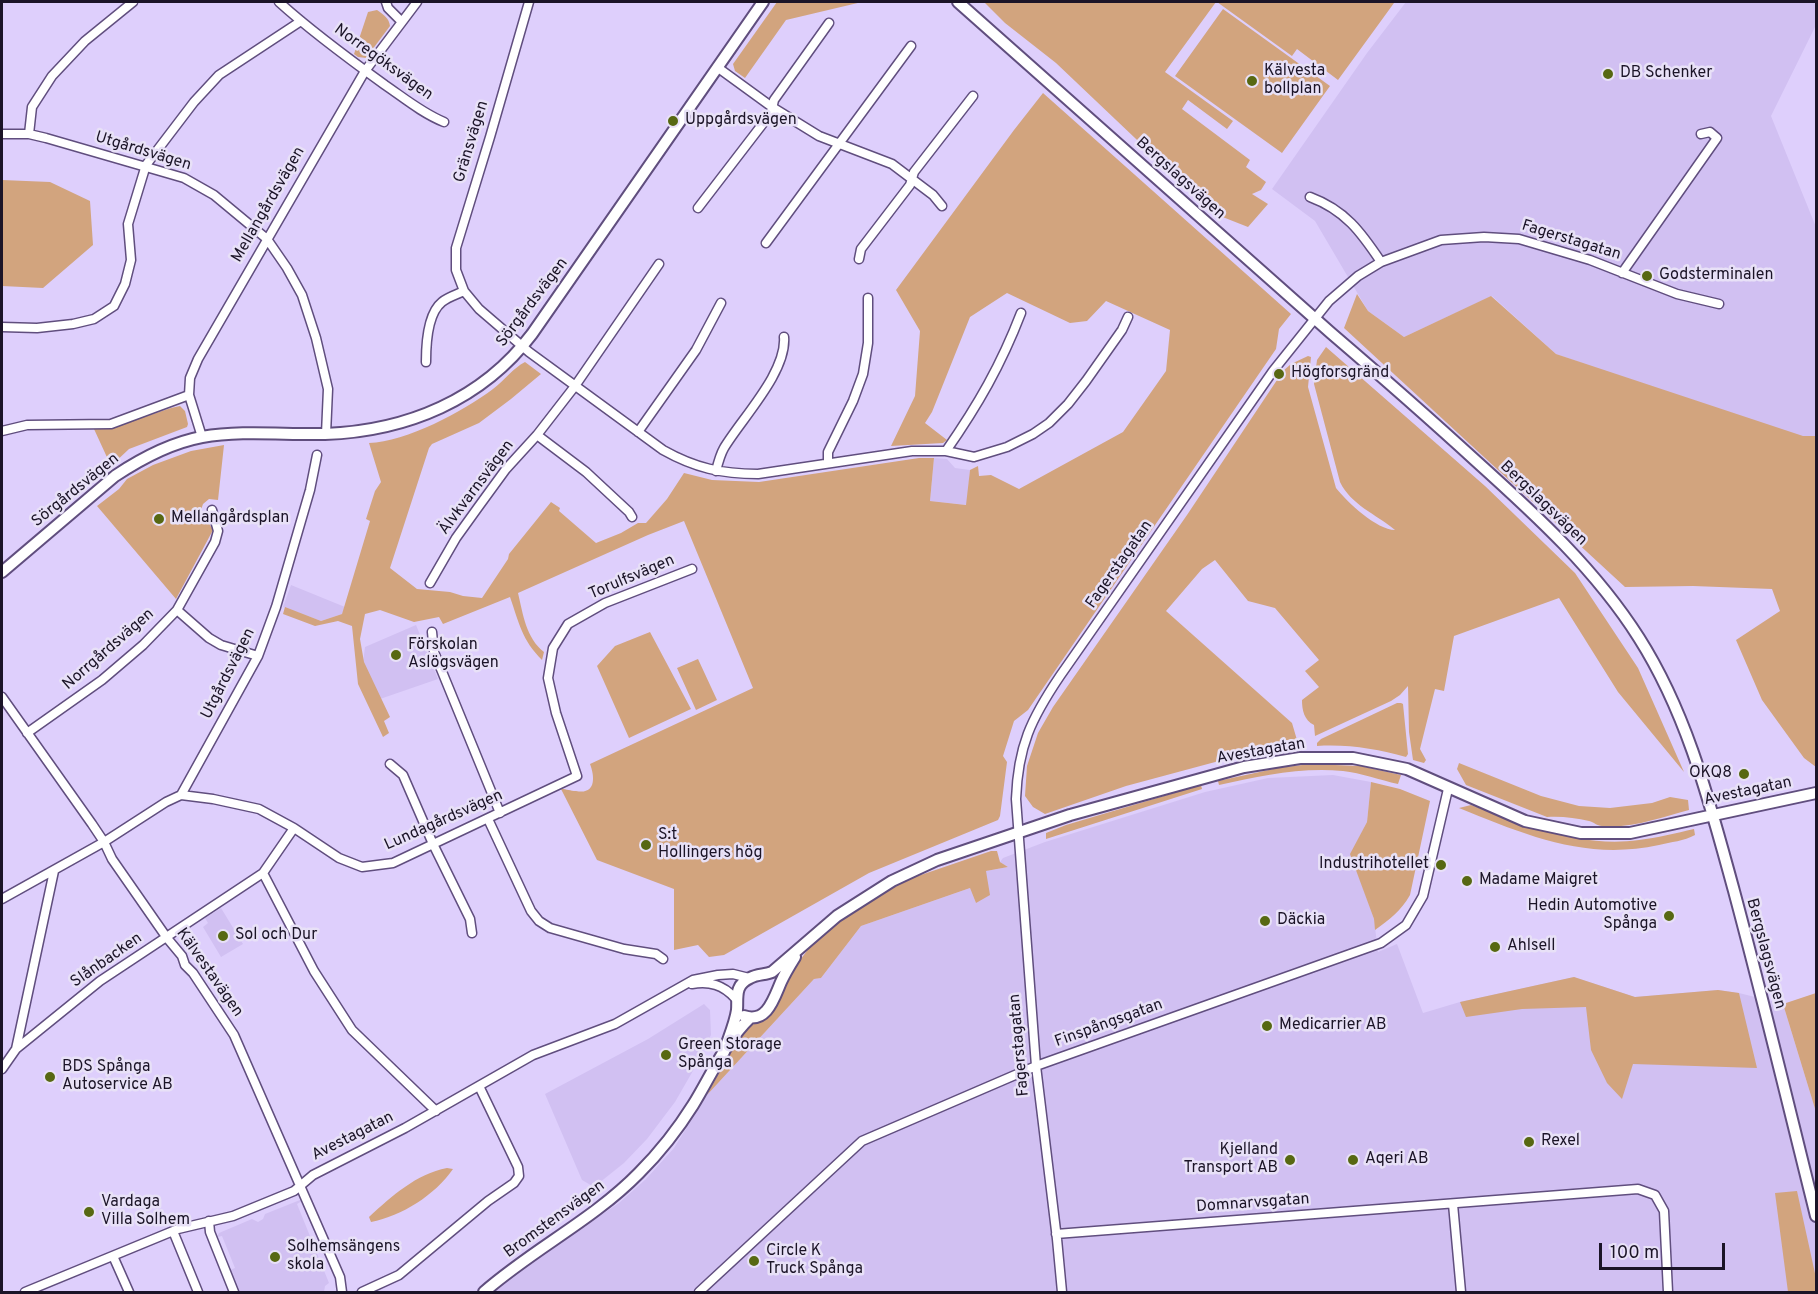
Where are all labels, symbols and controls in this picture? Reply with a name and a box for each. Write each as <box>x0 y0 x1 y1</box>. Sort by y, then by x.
street label: Norregöksvägen <box>330 21 436 105</box>
place label: Kälvesta bollplan <box>1264 62 1325 100</box>
place label: DB Schenker <box>1620 64 1712 84</box>
marker: DB Schenker <box>1601 67 1615 81</box>
marker: Kälvesta bollplan <box>1245 74 1259 88</box>
street label: Gränsvägen <box>450 99 494 185</box>
place label: Uppgårdsvägen <box>685 111 797 131</box>
marker: Uppgårdsvägen <box>666 114 680 128</box>
street label: Utgårdsvägen <box>93 128 193 176</box>
street label: Bergslagsvägen <box>1131 134 1229 224</box>
street label: Mellangårdsvägen <box>228 144 310 266</box>
street label: Fagerstagatan <box>1519 217 1623 265</box>
street label: Sörgårdsvägen <box>493 255 573 351</box>
place label: Godsterminalen <box>1659 266 1773 286</box>
marker: Godsterminalen <box>1640 269 1654 283</box>
place label: Högforsgränd <box>1291 364 1389 384</box>
marker: Högforsgränd <box>1272 367 1286 381</box>
street label: Älvkvarnsvägen <box>435 437 519 539</box>
street label: Sörgårdsvägen <box>28 450 124 532</box>
street label: Bergslagsvägen <box>1495 458 1591 550</box>
place label: Mellangårdsplan <box>171 509 289 529</box>
marker: Mellangårdsplan <box>152 512 166 526</box>
street label: Fagerstagatan <box>1083 517 1157 613</box>
street label: Torulfsvägen <box>586 551 678 605</box>
street label: Norrgårdsvägen <box>59 605 159 695</box>
street label: Utgårdsvägen <box>198 625 260 723</box>
place label: Förskolan Aslögsvägen <box>408 636 499 674</box>
marker: Förskolan Aslögsvägen <box>389 648 403 662</box>
street label: Avestagatan <box>1215 735 1307 769</box>
place label: OKQ8 <box>1689 764 1732 784</box>
marker: OKQ8 <box>1737 767 1751 781</box>
street label: Avestagatan <box>1702 773 1794 811</box>
street label: Lundagårdsvägen <box>382 786 506 856</box>
place label: S:t Hollingers hög <box>658 826 762 864</box>
marker: S:t Hollingers hög <box>639 838 653 852</box>
place label: Industrihotellet <box>1319 855 1429 875</box>
marker: Industrihotellet <box>1434 858 1448 872</box>
place label: Madame Maigret <box>1479 871 1598 891</box>
marker: Madame Maigret <box>1460 874 1474 888</box>
place label: Hedin Automotive Spånga <box>1527 897 1657 935</box>
street label: Bergslagsvägen <box>1741 897 1789 1011</box>
marker: Hedin Automotive Spånga <box>1662 909 1676 923</box>
place label: Däckia <box>1277 911 1325 931</box>
marker: Däckia <box>1258 914 1272 928</box>
street label: Kälvestavägen <box>171 925 247 1021</box>
place label: Sol och Dur <box>235 926 317 946</box>
street label: Slånbacken <box>68 929 146 993</box>
marker: Sol och Dur <box>216 929 230 943</box>
place label: Ahlsell <box>1507 937 1555 957</box>
marker: Ahlsell <box>1488 940 1502 954</box>
street label: Fagerstagatan <box>1006 993 1034 1097</box>
street label: Finspångsgatan <box>1052 996 1166 1052</box>
place label: Medicarrier AB <box>1279 1016 1386 1036</box>
marker: Medicarrier AB <box>1260 1019 1274 1033</box>
place label: Green Storage Spånga <box>678 1036 782 1074</box>
marker: Green Storage Spånga <box>659 1048 673 1062</box>
place label: BDS Spånga Autoservice AB <box>62 1058 173 1096</box>
marker: BDS Spånga Autoservice AB <box>43 1070 57 1084</box>
street label: Avestagatan <box>309 1108 397 1166</box>
place label: Rexel <box>1541 1132 1580 1152</box>
marker: Rexel <box>1522 1135 1536 1149</box>
place label: Kjelland Transport AB <box>1184 1141 1278 1179</box>
place label: Aqeri AB <box>1365 1150 1428 1170</box>
marker: Kjelland Transport AB <box>1283 1153 1297 1167</box>
marker: Aqeri AB <box>1346 1153 1360 1167</box>
street label: Bromstensvägen <box>501 1177 609 1263</box>
street label: Domnarvsgatan <box>1196 1190 1310 1218</box>
place label: Vardaga Villa Solhem <box>101 1193 190 1231</box>
marker: Vardaga Villa Solhem <box>82 1205 96 1219</box>
scale bar <box>1602 1231 1728 1269</box>
place label: Solhemsängens skola <box>287 1238 400 1276</box>
place label: Circle K Truck Spånga <box>766 1242 863 1280</box>
text: 100 m <box>1610 1242 1659 1265</box>
marker: Solhemsängens skola <box>268 1250 282 1264</box>
marker: Circle K Truck Spånga <box>747 1254 761 1268</box>

